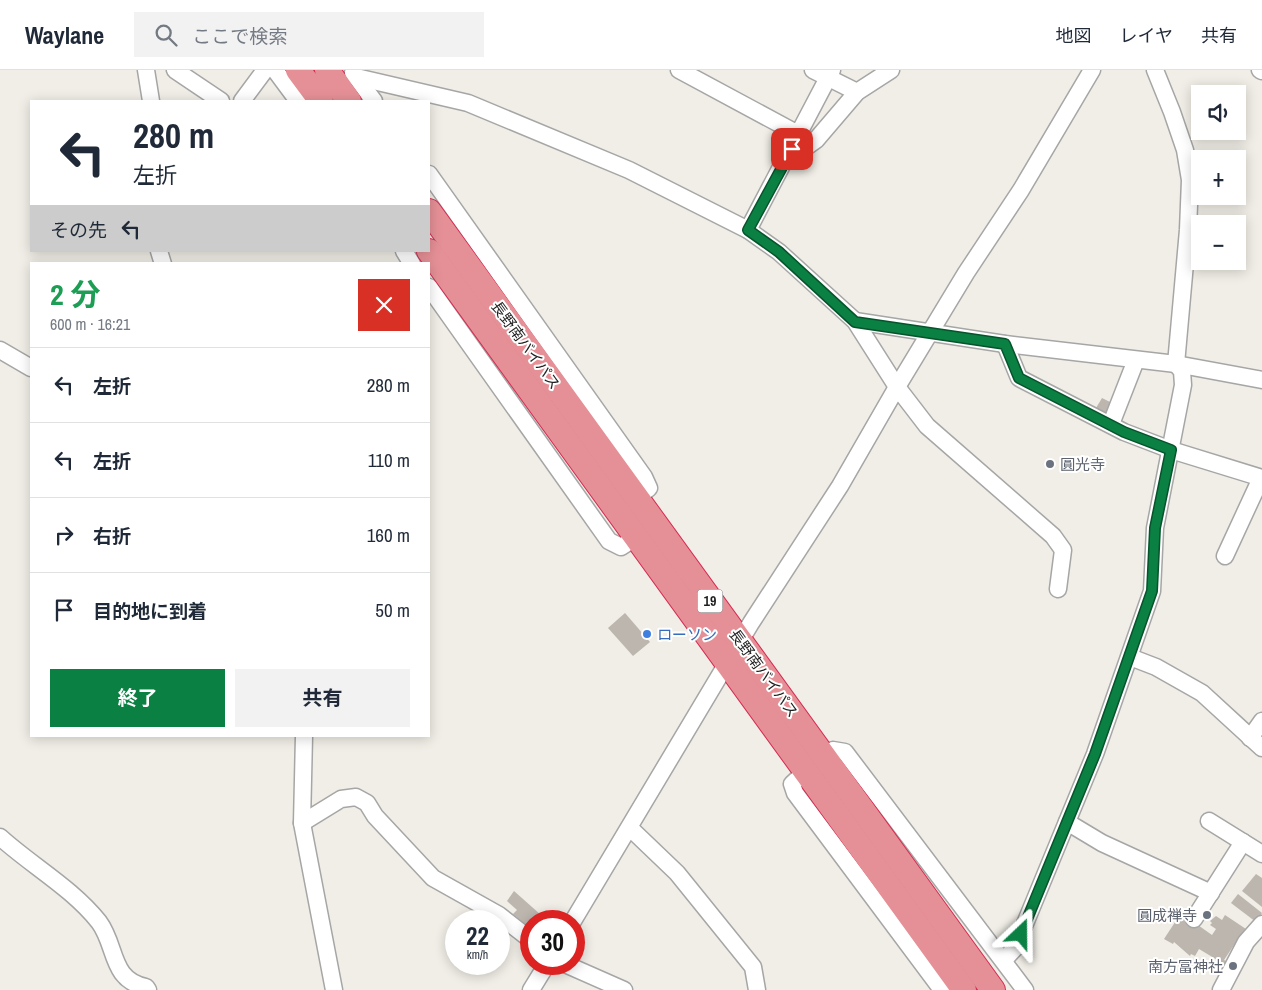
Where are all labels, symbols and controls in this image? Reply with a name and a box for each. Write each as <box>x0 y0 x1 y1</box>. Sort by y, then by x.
search box <box>134 12 484 57</box>
text: Waylane <box>25 19 104 51</box>
icon: search <box>152 21 180 49</box>
text: ここで検索 <box>192 23 287 49</box>
text: 地図 <box>1056 23 1092 48</box>
text: レイヤ <box>1120 23 1173 48</box>
text: 共有 <box>1201 23 1237 48</box>
map controls <box>1191 85 1246 270</box>
button: sound <box>1191 85 1246 140</box>
text: 280 m <box>133 112 214 159</box>
icon: left <box>50 120 115 185</box>
pin <box>771 128 813 170</box>
icon: arrive <box>778 135 806 163</box>
button: + <box>1191 150 1246 205</box>
text: 左折 <box>133 160 177 190</box>
icon: left <box>117 215 145 243</box>
button: − <box>1191 215 1246 270</box>
text: その先 <box>50 217 107 243</box>
text: 2 分 <box>50 274 101 314</box>
button: close <box>358 279 410 331</box>
street label: 長野南バイパス <box>487 296 565 394</box>
text: 600 m · 16:21 <box>50 313 130 335</box>
icon: left <box>50 371 78 399</box>
text: 280 m <box>367 372 410 398</box>
text: 左折 <box>93 373 131 399</box>
icon: left <box>50 446 78 474</box>
text: 110 m <box>368 447 410 473</box>
text: 左折 <box>93 448 131 474</box>
place label: 圓光寺 <box>1060 454 1105 475</box>
marker: 圓光寺 <box>1044 458 1056 470</box>
icon: right <box>50 521 78 549</box>
text: 160 m <box>367 522 410 548</box>
text: 右折 <box>93 523 131 549</box>
road number: 19 <box>698 590 722 612</box>
icon: arrive <box>50 596 78 624</box>
text: 50 m <box>375 597 410 623</box>
text: 目的地に到着 <box>93 598 207 624</box>
place label: ローソン <box>657 624 717 645</box>
street label: 長野南バイパス <box>725 624 803 722</box>
marker: ローソン <box>641 628 653 640</box>
button: 終了 <box>50 669 225 727</box>
button: 共有 <box>235 669 410 727</box>
place label: 圓成禅寺 <box>1137 905 1197 926</box>
position arrow <box>994 907 1046 959</box>
marker: 圓成禅寺 <box>1201 909 1213 921</box>
speed limit sign: 30 <box>520 910 585 975</box>
text: 22 <box>466 919 489 953</box>
text: km/h <box>467 947 488 963</box>
place label: 南方冨神社 <box>1148 956 1223 977</box>
marker: 南方冨神社 <box>1227 960 1239 972</box>

